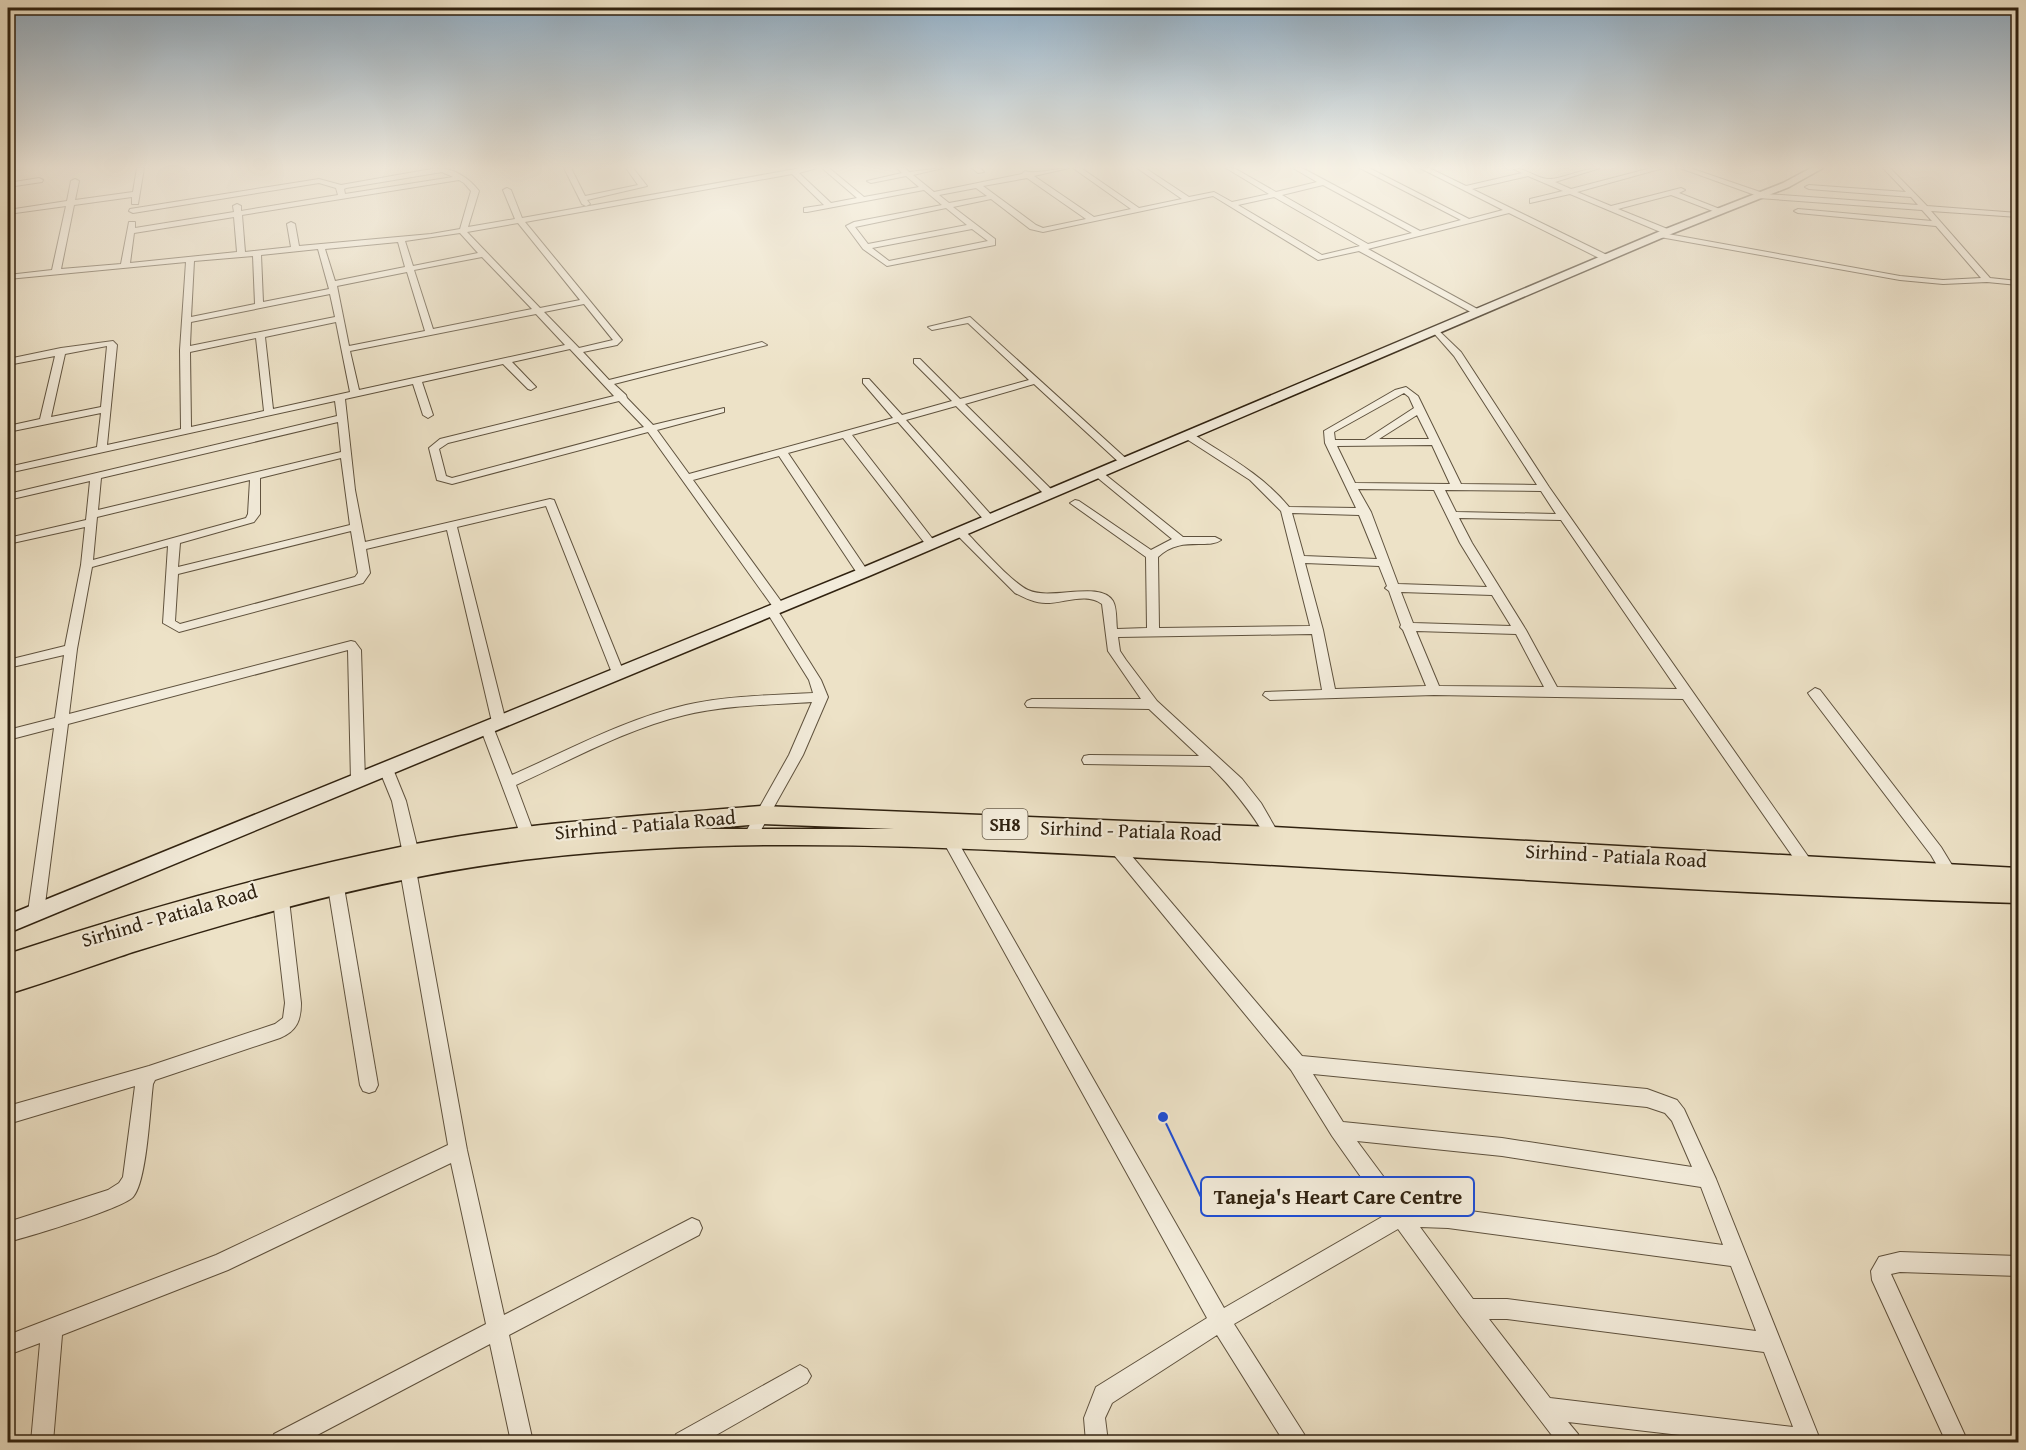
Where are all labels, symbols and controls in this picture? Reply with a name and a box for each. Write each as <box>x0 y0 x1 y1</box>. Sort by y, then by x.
street label: Sirhind - Patiala Road <box>553 802 737 846</box>
road number: SH8 <box>982 809 1028 839</box>
street label: Sirhind - Patiala Road <box>1040 812 1223 848</box>
street label: Sirhind - Patiala Road <box>1525 836 1708 874</box>
street label: Sirhind - Patiala Road <box>78 876 261 954</box>
callout: Taneja's Heart Care Centre <box>1201 1177 1474 1216</box>
text: Taneja's Heart Care Centre <box>1214 1181 1462 1212</box>

